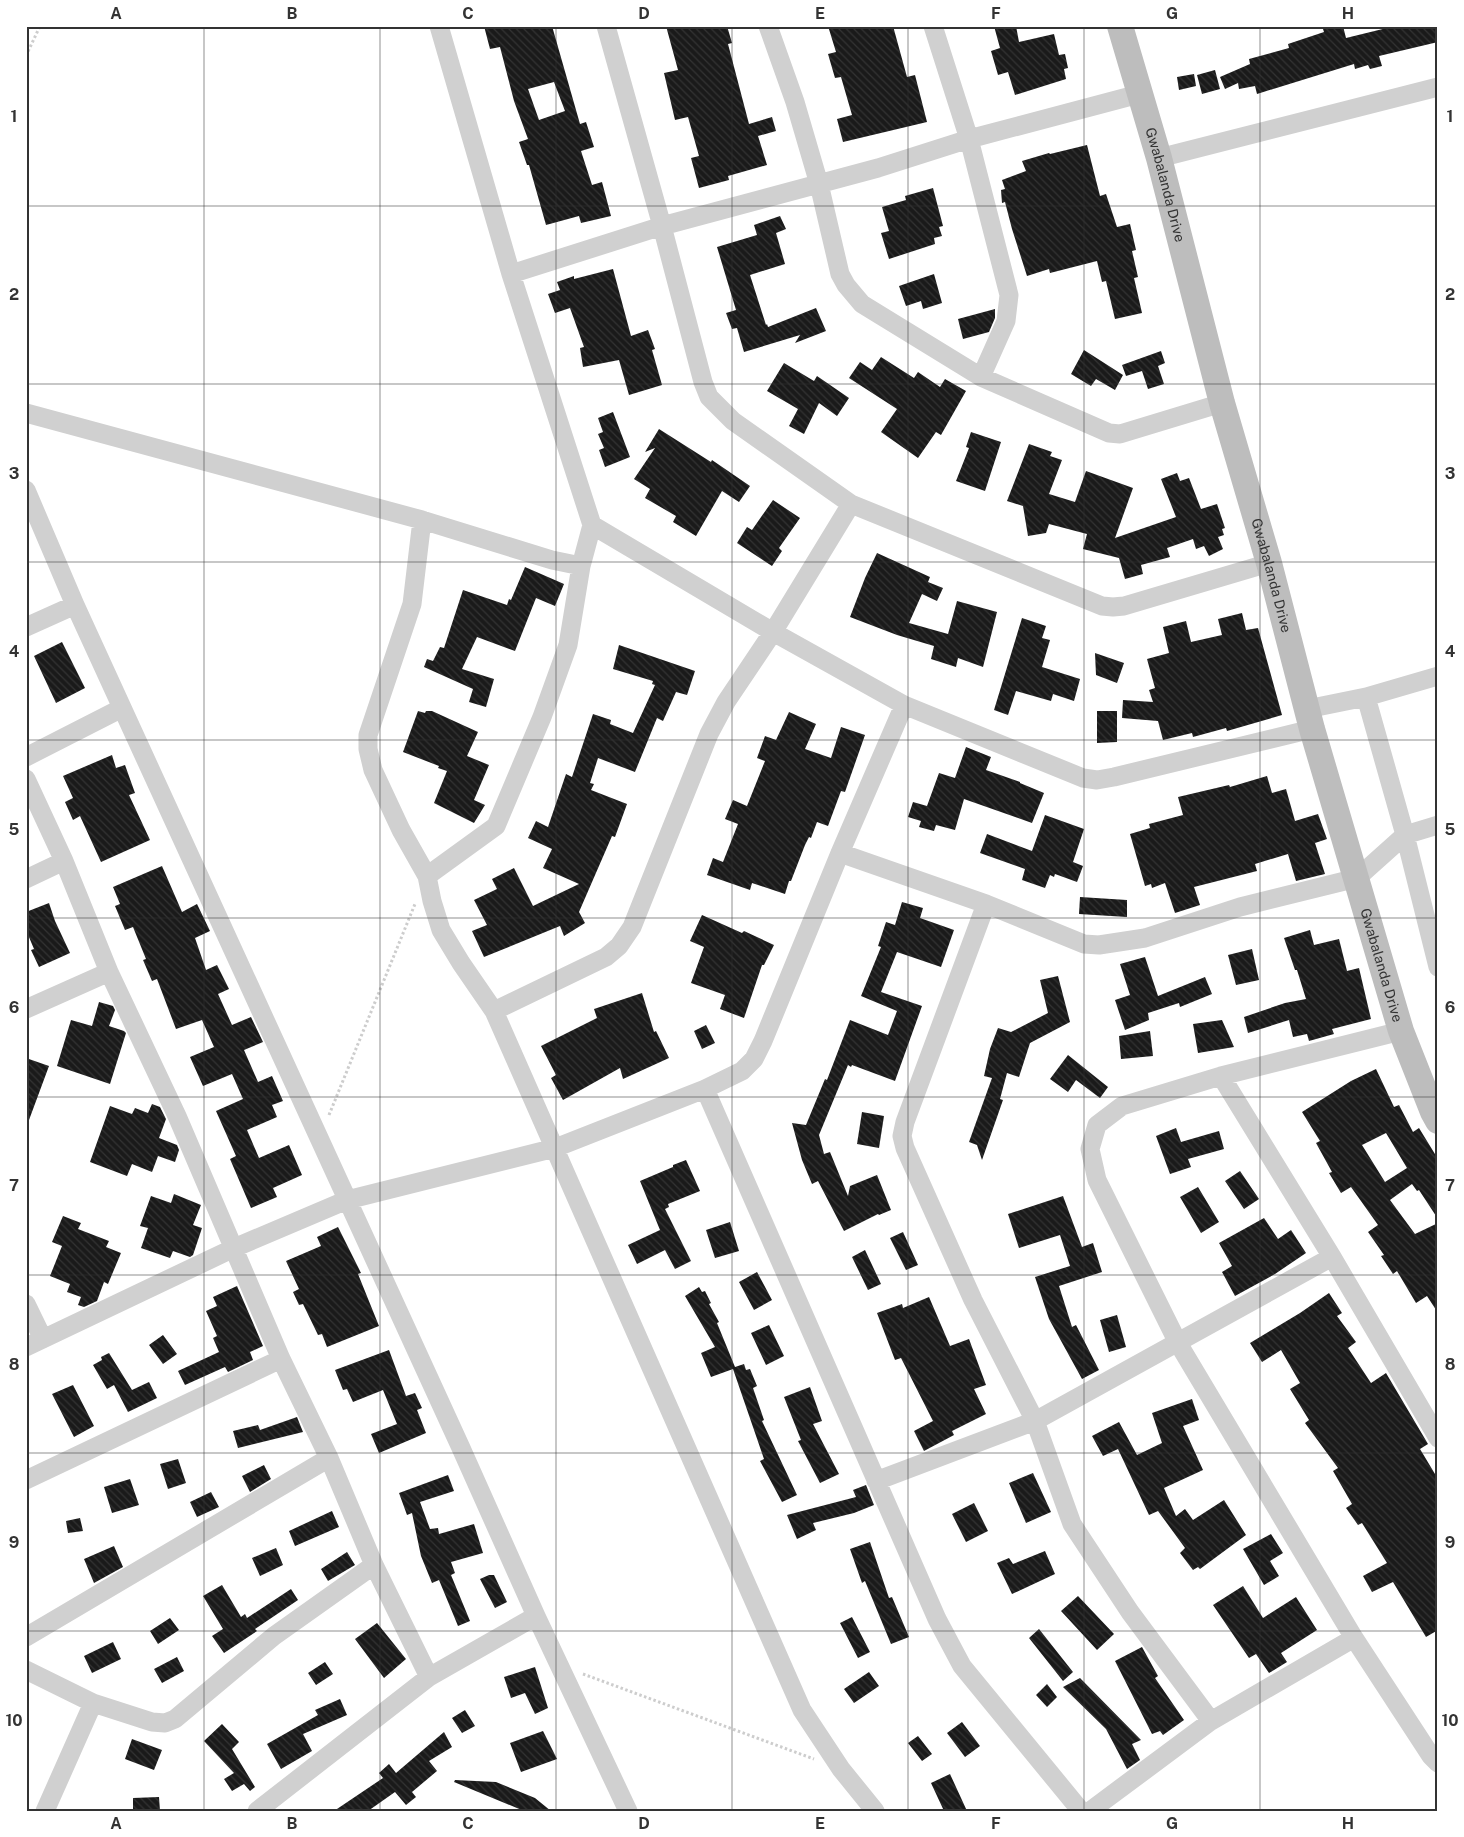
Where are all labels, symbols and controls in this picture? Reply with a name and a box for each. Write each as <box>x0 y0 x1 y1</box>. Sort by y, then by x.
text: A <box>110 4 122 23</box>
text: B <box>287 4 298 23</box>
text: C <box>462 4 474 23</box>
text: D <box>638 4 650 23</box>
text: E <box>815 4 825 23</box>
text: F <box>991 4 1001 23</box>
text: G <box>1166 4 1178 23</box>
text: H <box>1342 4 1354 23</box>
text: 1 <box>11 107 17 126</box>
text: 1 <box>1447 107 1453 126</box>
street label: Gwabalanda Drive <box>1142 125 1188 244</box>
text: 2 <box>9 285 19 304</box>
text: 2 <box>1445 285 1455 304</box>
text: 3 <box>9 464 19 483</box>
text: 3 <box>1445 464 1455 483</box>
street label: Gwabalanda Drive <box>1248 516 1295 634</box>
text: 4 <box>9 642 20 661</box>
text: 4 <box>1445 642 1456 661</box>
text: 5 <box>9 820 20 839</box>
text: 5 <box>1445 820 1456 839</box>
street label: Gwabalanda Drive <box>1357 906 1406 1024</box>
text: 6 <box>9 998 19 1017</box>
text: 6 <box>1445 998 1455 1017</box>
text: 7 <box>9 1176 19 1195</box>
text: 7 <box>1445 1176 1455 1195</box>
text: 8 <box>9 1355 20 1374</box>
text: 8 <box>1445 1355 1456 1374</box>
text: 9 <box>9 1533 19 1552</box>
text: 9 <box>1445 1533 1455 1552</box>
text: 10 <box>5 1711 23 1730</box>
text: 10 <box>1441 1711 1459 1730</box>
text: A <box>110 1814 122 1833</box>
text: B <box>287 1814 298 1833</box>
text: C <box>462 1814 474 1833</box>
text: D <box>638 1814 650 1833</box>
text: E <box>815 1814 825 1833</box>
text: F <box>991 1814 1001 1833</box>
text: G <box>1166 1814 1178 1833</box>
text: H <box>1342 1814 1354 1833</box>

